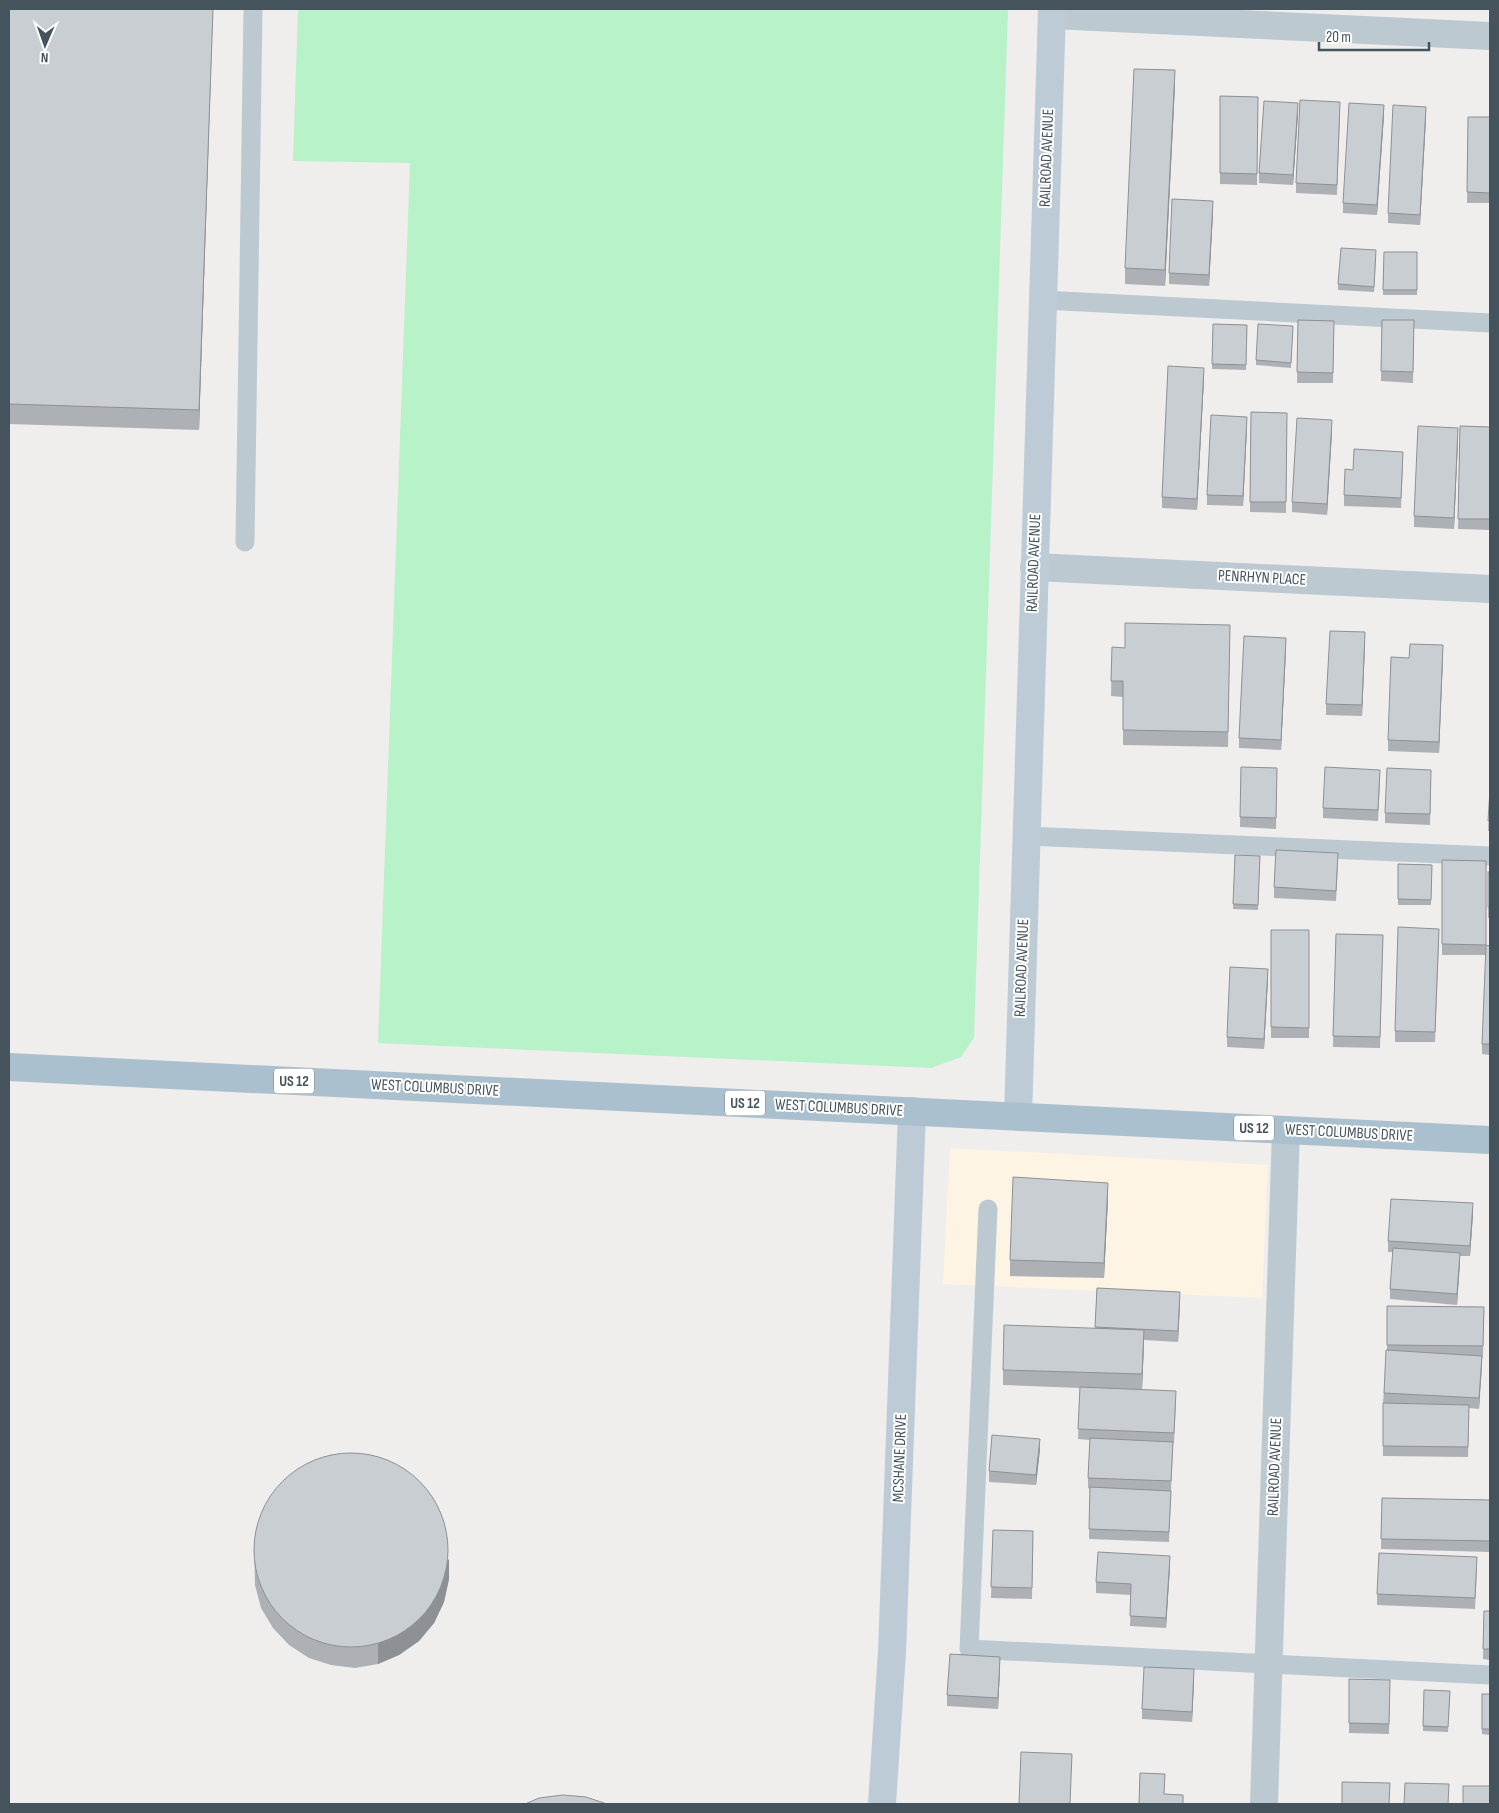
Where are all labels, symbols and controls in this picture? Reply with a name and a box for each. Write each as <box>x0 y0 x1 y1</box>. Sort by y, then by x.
north arrow <box>20 20 70 70</box>
scale bar <box>1319 20 1429 52</box>
text: 20 m <box>1326 28 1351 47</box>
text: N <box>41 49 49 66</box>
street label: RAILROAD AVENUE <box>1036 108 1058 208</box>
street label: RAILROAD AVENUE <box>1023 513 1045 613</box>
street label: PENRHYN PLACE <box>1217 566 1307 590</box>
street label: RAILROAD AVENUE <box>1011 918 1033 1018</box>
road number: US 12 <box>274 1068 314 1094</box>
street label: WEST COLUMBUS DRIVE <box>371 1075 499 1101</box>
road number: US 12 <box>725 1090 765 1116</box>
street label: WEST COLUMBUS DRIVE <box>775 1095 903 1121</box>
road number: US 12 <box>1234 1116 1274 1140</box>
street label: WEST COLUMBUS DRIVE <box>1285 1120 1413 1146</box>
street label: MCSHANE DRIVE <box>889 1413 911 1503</box>
street label: RAILROAD AVENUE <box>1264 1417 1286 1517</box>

